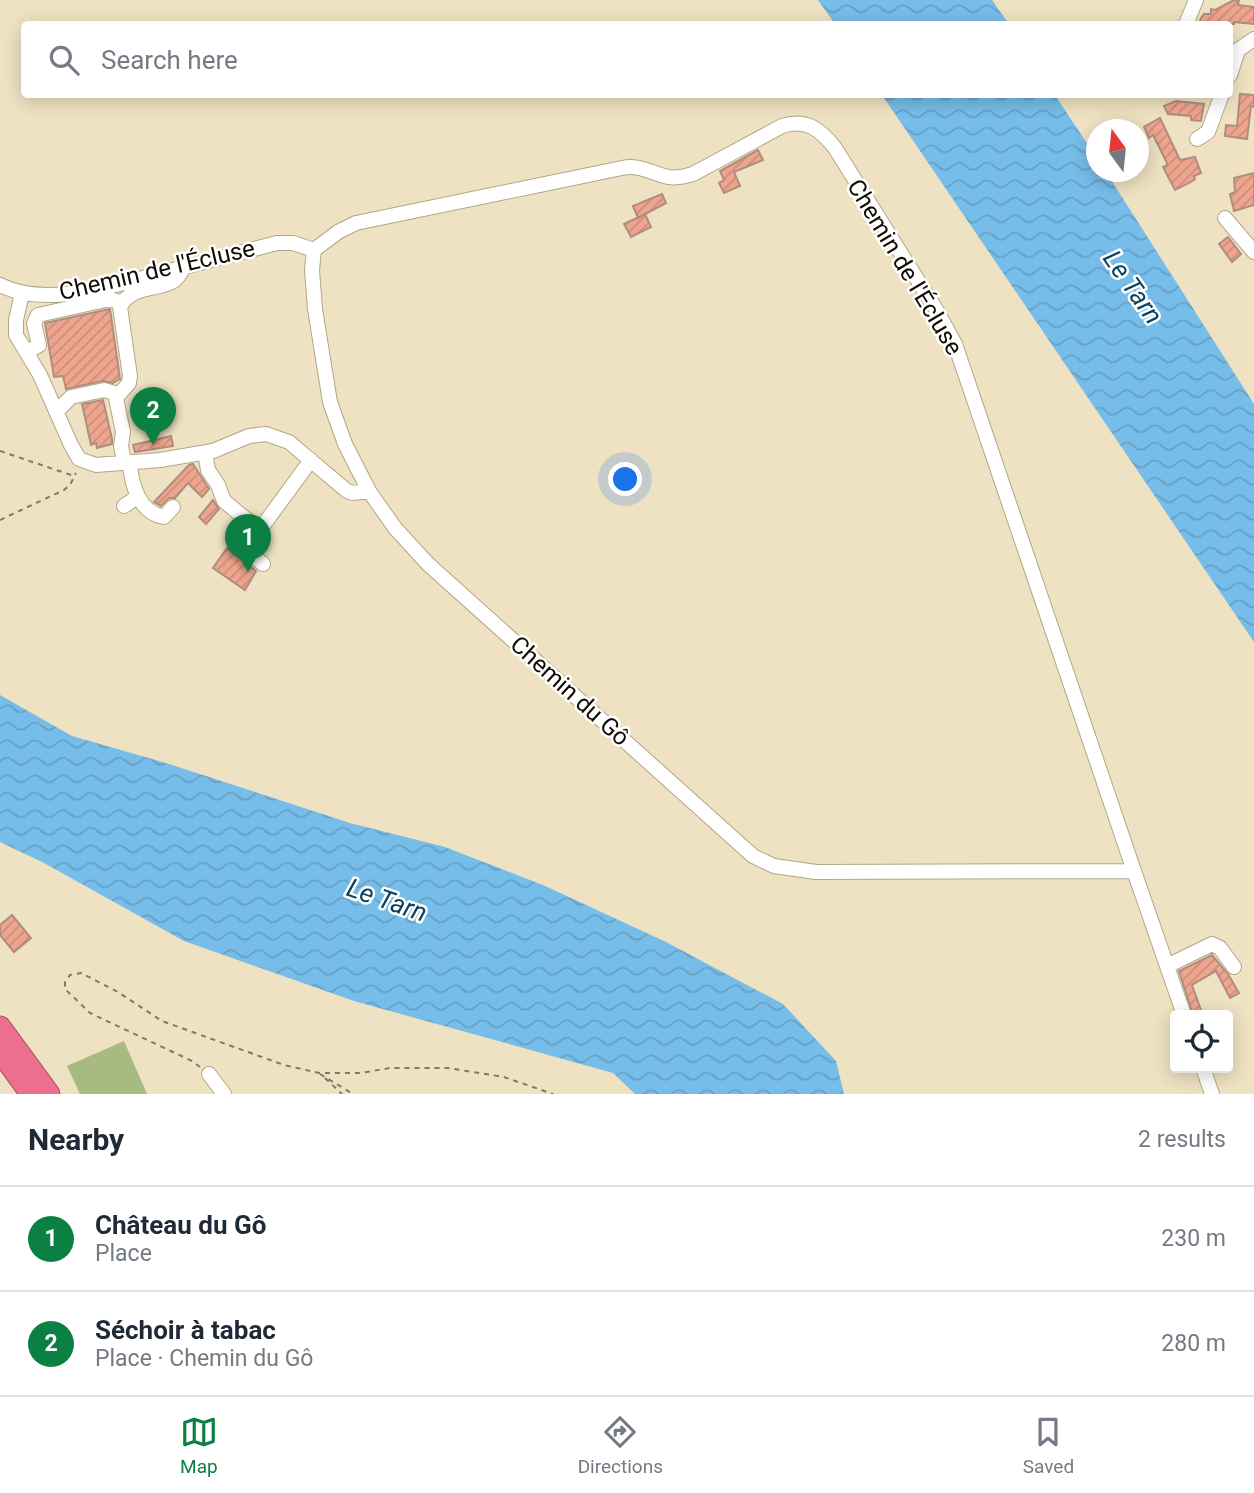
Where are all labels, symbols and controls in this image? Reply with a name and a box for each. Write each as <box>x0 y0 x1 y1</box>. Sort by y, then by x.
search box <box>21 21 1233 98</box>
icon: search <box>45 41 83 79</box>
text: Search here <box>101 45 238 75</box>
north arrow <box>1086 119 1149 182</box>
street label: Chemin de l'Écluse <box>841 174 969 360</box>
street label: Chemin de l'Écluse <box>56 234 258 306</box>
water label: Le Tarn <box>1097 245 1169 329</box>
pin: 2 <box>130 387 176 445</box>
your location <box>608 462 642 496</box>
pin: 1 <box>225 514 271 572</box>
street label: Chemin du Gô <box>505 630 635 752</box>
water label: Le Tarn <box>343 872 431 928</box>
map controls <box>1170 1010 1233 1073</box>
button: locate <box>1170 1010 1233 1073</box>
text: Nearby <box>28 1122 124 1157</box>
text: 2 results <box>1138 1126 1226 1153</box>
text: Château du Gô <box>95 1210 266 1240</box>
text: 1 <box>44 1225 58 1252</box>
text: 230 m <box>1161 1225 1226 1252</box>
text: Place <box>95 1240 152 1267</box>
text: Séchoir à tabac <box>95 1315 276 1345</box>
text: 2 <box>44 1330 58 1357</box>
text: 280 m <box>1161 1330 1226 1357</box>
text: Place · Chemin du Gô <box>95 1345 313 1372</box>
tab: Map <box>180 1413 218 1478</box>
tab: Directions <box>578 1413 663 1478</box>
tab: Saved <box>1023 1413 1074 1478</box>

